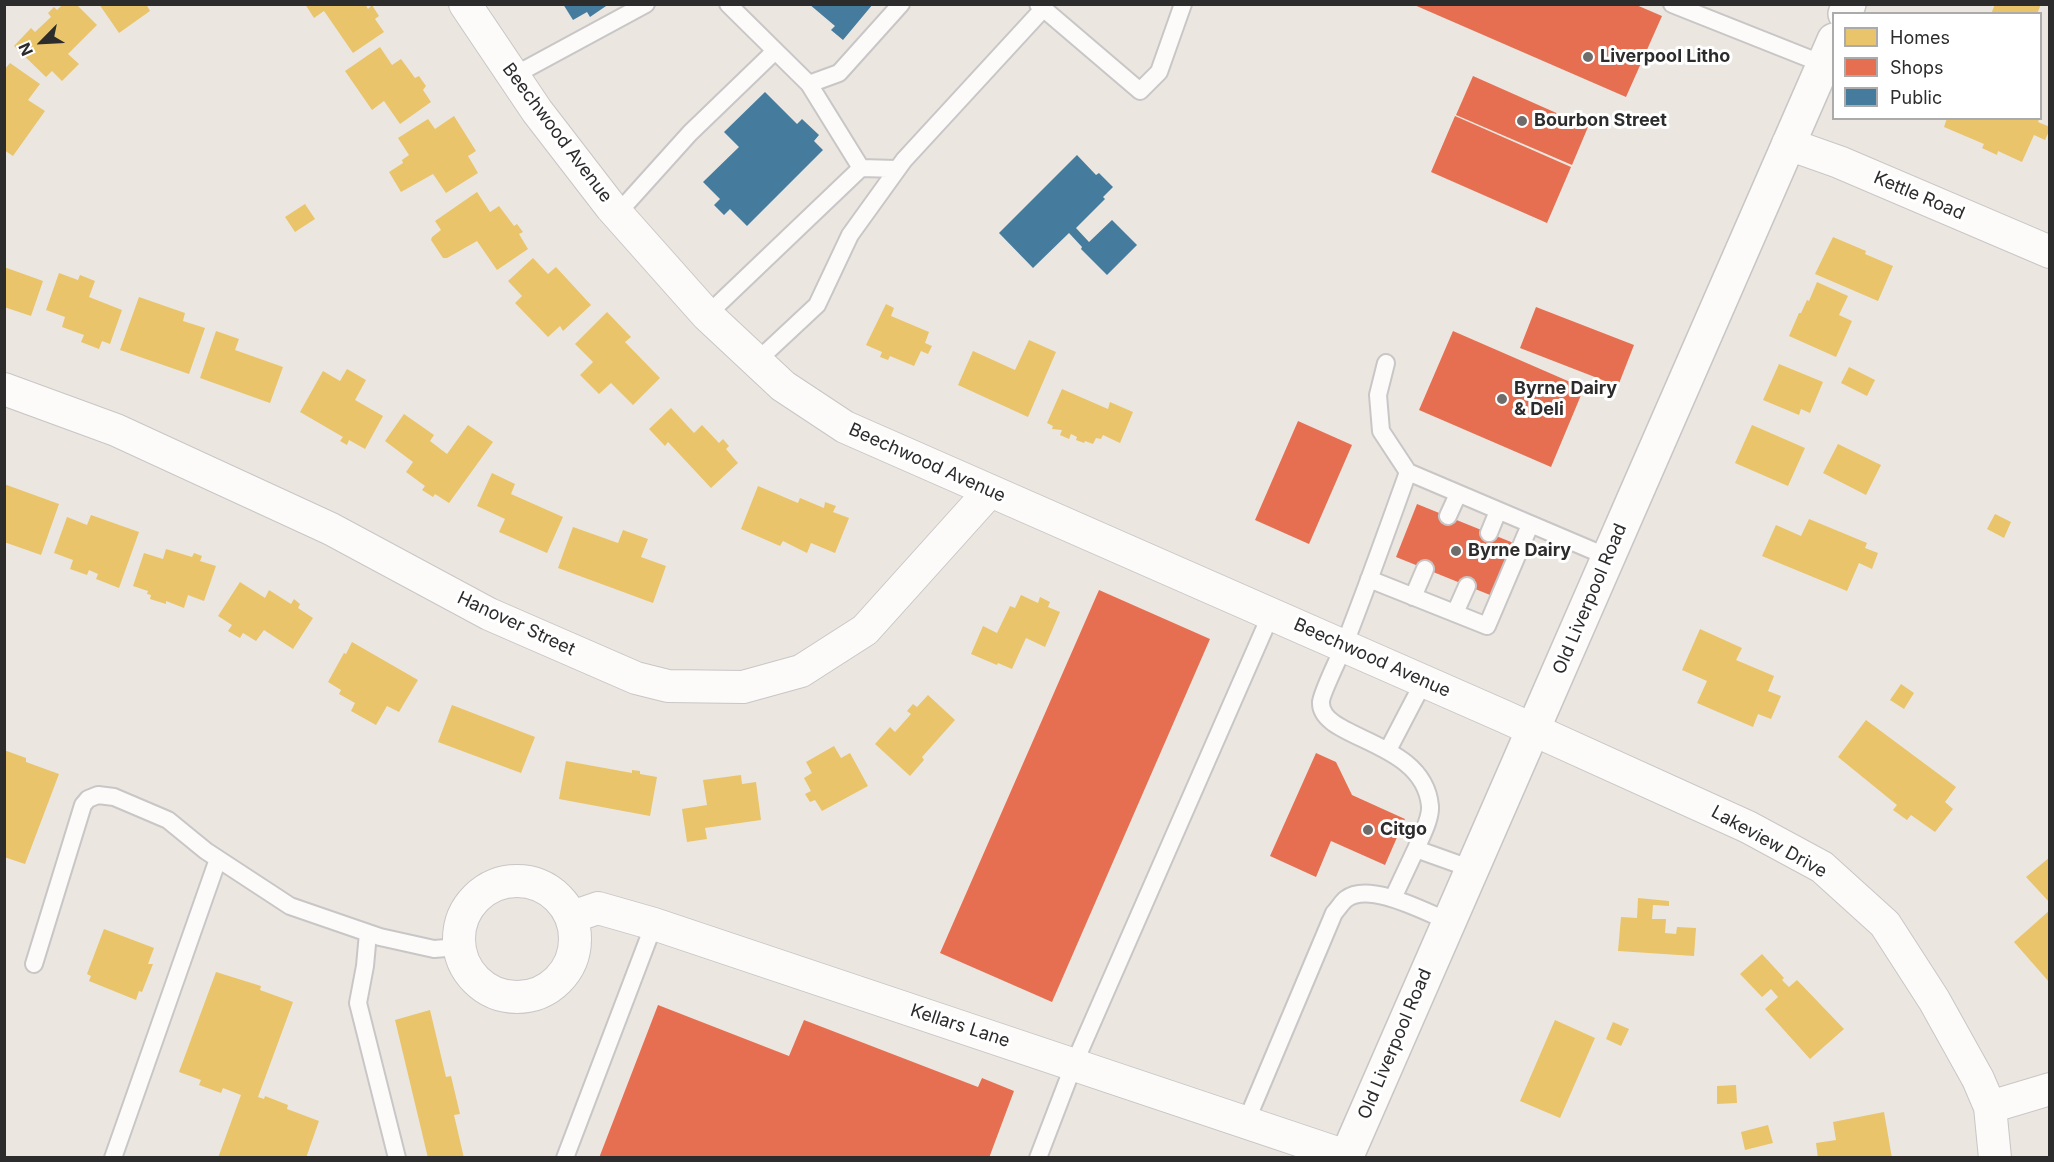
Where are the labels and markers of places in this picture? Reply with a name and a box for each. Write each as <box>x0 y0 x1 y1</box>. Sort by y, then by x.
place label: Liverpool Litho <box>1600 46 1730 68</box>
marker: Liverpool Litho <box>1581 50 1595 64</box>
place label: Bourbon Street <box>1534 110 1667 132</box>
marker: Bourbon Street <box>1515 114 1529 128</box>
place label: Byrne Dairy & Deli <box>1514 378 1617 420</box>
marker: Byrne Dairy & Deli <box>1495 392 1509 406</box>
place label: Byrne Dairy <box>1468 540 1571 562</box>
marker: Byrne Dairy <box>1449 544 1463 558</box>
place label: Citgo <box>1380 819 1427 841</box>
marker: Citgo <box>1361 823 1375 837</box>

